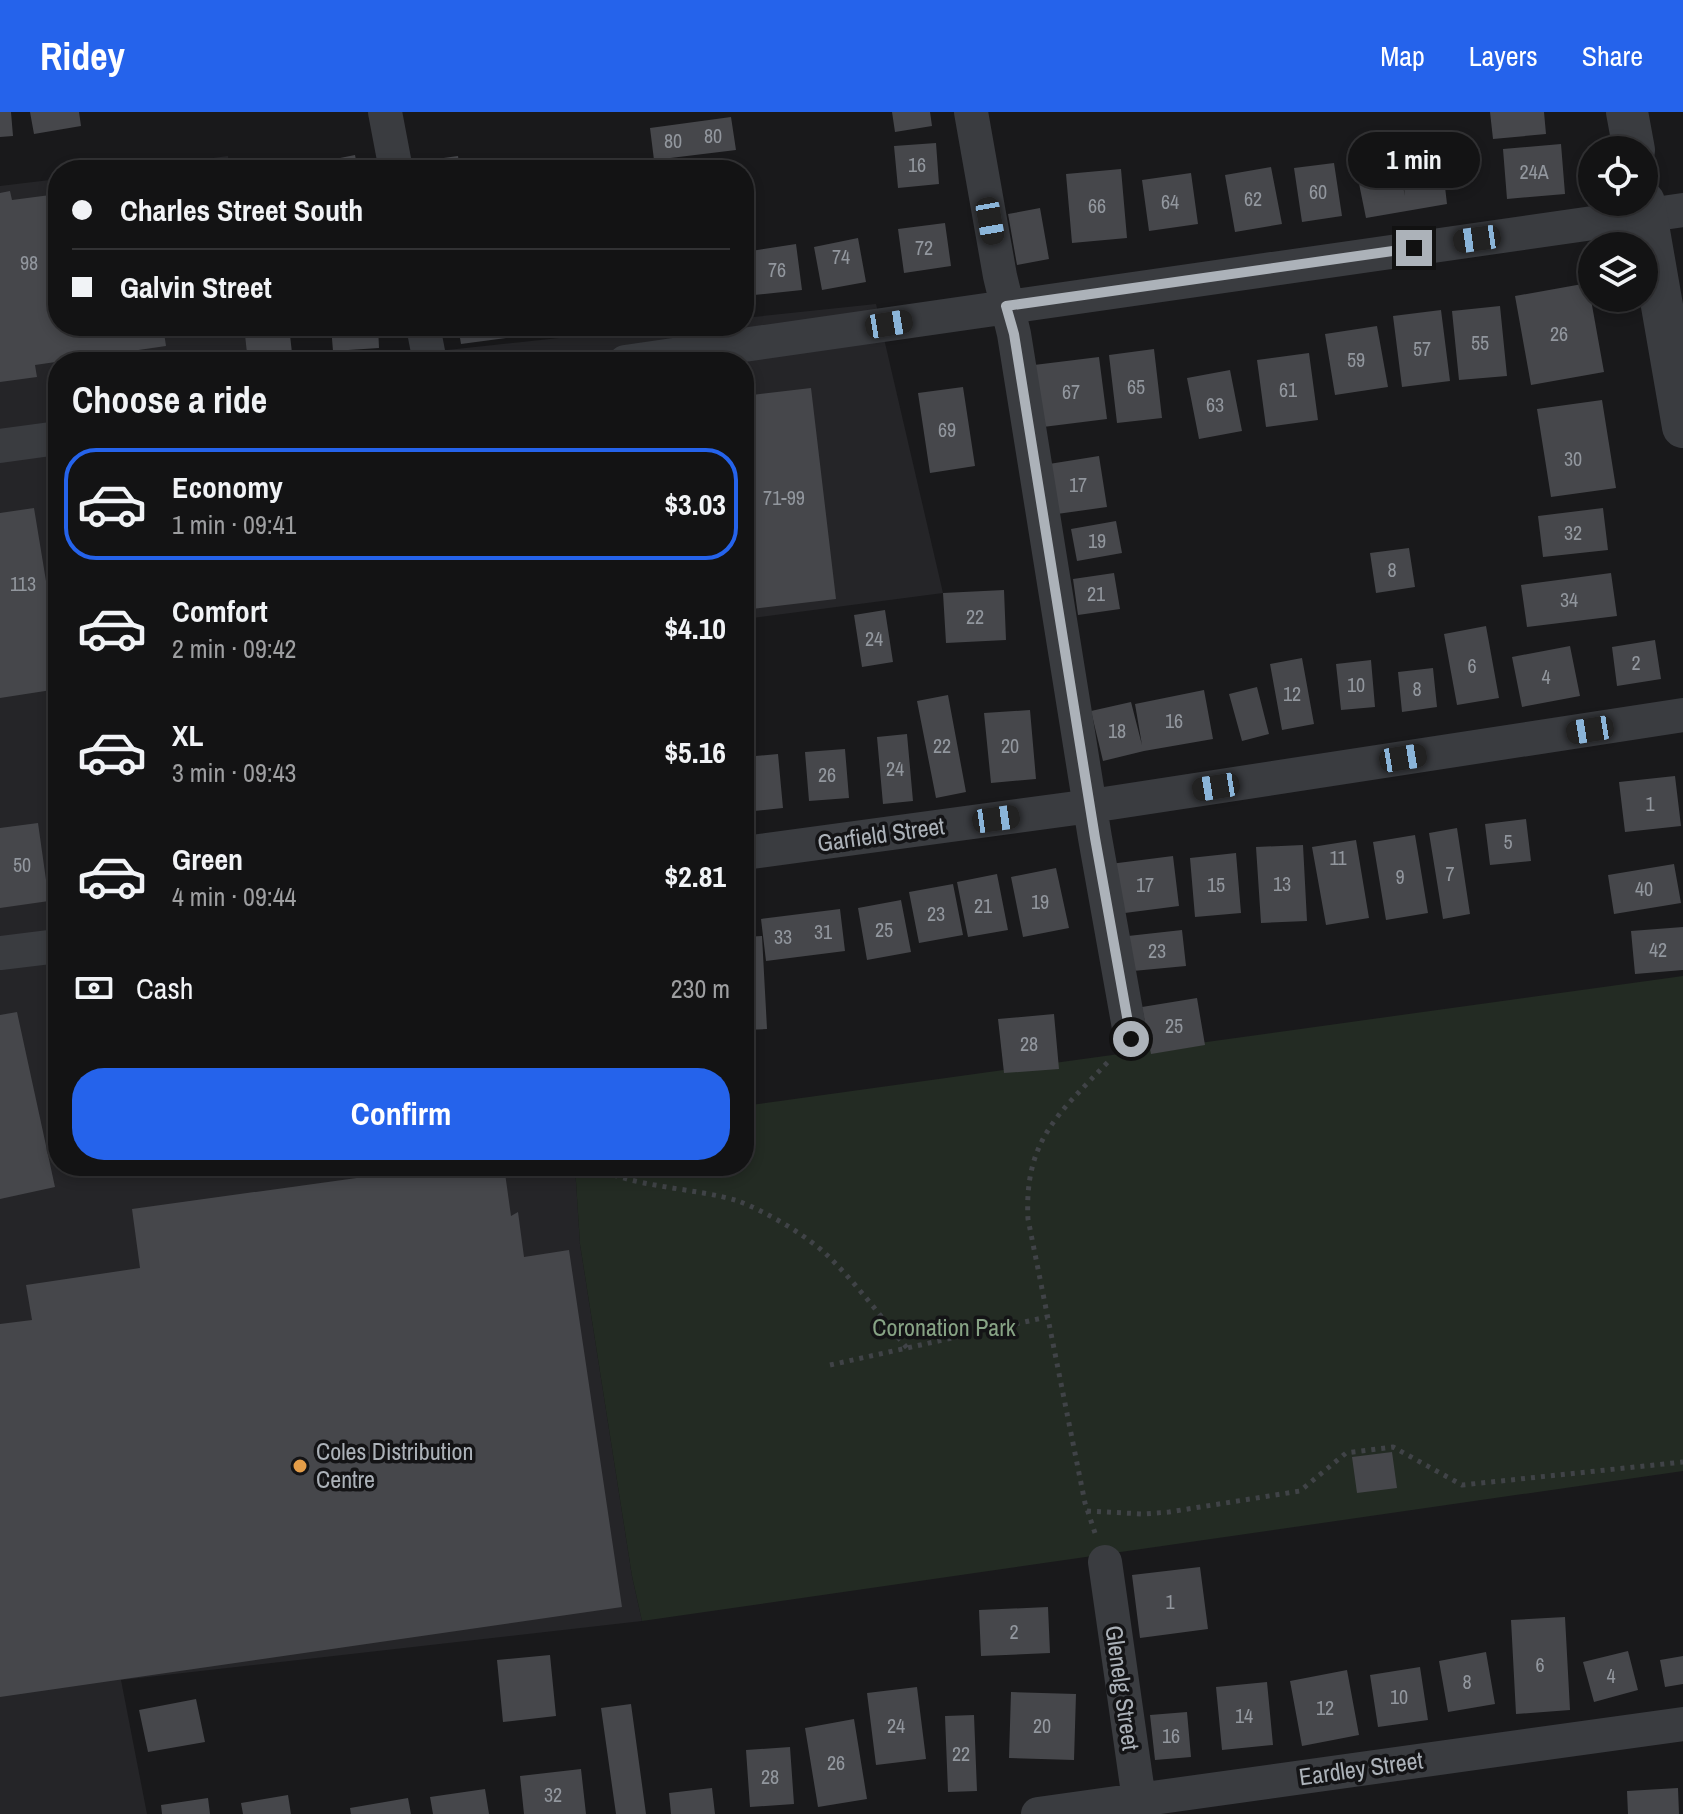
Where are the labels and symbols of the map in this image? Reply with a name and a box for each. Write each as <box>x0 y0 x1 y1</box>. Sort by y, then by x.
house number: 80 <box>704 122 722 149</box>
house number: 80 <box>664 127 682 154</box>
callout: 1 min <box>1348 132 1480 188</box>
house number: 16 <box>908 151 926 178</box>
house number: 24A <box>1519 158 1549 185</box>
house number: 60 <box>1309 178 1327 205</box>
house number: 62 <box>1244 185 1262 212</box>
house number: 64 <box>1161 188 1179 215</box>
house number: 66 <box>1088 192 1106 219</box>
car <box>974 195 1006 247</box>
car <box>1452 224 1502 254</box>
route end <box>1396 230 1432 266</box>
house number: 72 <box>915 234 933 261</box>
house number: 74 <box>832 243 850 270</box>
house number: 98 <box>20 249 38 276</box>
house number: 76 <box>768 256 786 283</box>
car <box>863 308 915 340</box>
house number: 26 <box>1550 320 1568 347</box>
house number: 55 <box>1471 329 1489 356</box>
house number: 57 <box>1413 335 1431 362</box>
house number: 59 <box>1347 346 1365 373</box>
house number: 65 <box>1127 373 1145 400</box>
house number: 61 <box>1279 376 1297 403</box>
house number: 67 <box>1062 378 1080 405</box>
house number: 63 <box>1206 391 1224 418</box>
house number: 69 <box>938 416 956 443</box>
house number: 30 <box>1564 445 1582 472</box>
house number: 17 <box>1069 471 1087 498</box>
house number: 71-99 <box>763 484 805 511</box>
house number: 32 <box>1564 519 1582 546</box>
house number: 19 <box>1088 527 1106 554</box>
house number: 8 <box>1387 556 1397 583</box>
house number: 113 <box>10 570 36 597</box>
house number: 21 <box>1087 580 1105 607</box>
house number: 34 <box>1560 586 1578 613</box>
house number: 22 <box>966 603 984 630</box>
house number: 24 <box>865 625 883 652</box>
house number: 2 <box>1631 649 1641 676</box>
house number: 6 <box>1467 652 1477 679</box>
house number: 4 <box>1541 663 1551 690</box>
house number: 10 <box>1347 671 1365 698</box>
house number: 8 <box>1412 675 1422 702</box>
house number: 12 <box>1283 680 1301 707</box>
house number: 16 <box>1165 707 1183 734</box>
car <box>1564 714 1616 746</box>
house number: 18 <box>1108 717 1126 744</box>
house number: 22 <box>933 732 951 759</box>
house number: 20 <box>1001 732 1019 759</box>
car <box>1377 742 1429 774</box>
house number: 24 <box>886 755 904 782</box>
house number: 26 <box>818 761 836 788</box>
car <box>1190 771 1242 803</box>
house number: 1 <box>1645 790 1655 817</box>
car <box>971 804 1021 834</box>
street label: Garfield Street <box>815 809 947 859</box>
house number: 5 <box>1503 828 1513 855</box>
house number: 11 <box>1329 844 1347 871</box>
house number: 50 <box>13 851 31 878</box>
house number: 7 <box>1445 860 1455 887</box>
house number: 9 <box>1395 863 1405 890</box>
house number: 13 <box>1273 870 1291 897</box>
house number: 17 <box>1136 871 1154 898</box>
house number: 15 <box>1207 871 1225 898</box>
house number: 40 <box>1635 875 1653 902</box>
house number: 19 <box>1031 888 1049 915</box>
house number: 21 <box>974 892 992 919</box>
house number: 23 <box>927 900 945 927</box>
house number: 25 <box>875 916 893 943</box>
house number: 31 <box>814 918 832 945</box>
house number: 33 <box>774 923 792 950</box>
house number: 42 <box>1649 936 1667 963</box>
house number: 23 <box>1148 937 1166 964</box>
house number: 25 <box>1165 1012 1183 1039</box>
route start <box>1113 1021 1149 1057</box>
house number: 28 <box>1020 1030 1038 1057</box>
park label: Coronation Park <box>872 1311 1016 1343</box>
place label: Coles Distribution Centre <box>316 1435 474 1495</box>
marker: Coles Distribution Centre <box>291 1457 309 1475</box>
house number: 1 <box>1165 1588 1175 1615</box>
house number: 2 <box>1009 1618 1019 1645</box>
street label: Glenelg Street <box>1098 1623 1148 1753</box>
house number: 6 <box>1535 1651 1545 1678</box>
house number: 4 <box>1606 1662 1616 1689</box>
house number: 8 <box>1462 1668 1472 1695</box>
house number: 10 <box>1390 1683 1408 1710</box>
house number: 12 <box>1316 1694 1334 1721</box>
house number: 14 <box>1235 1702 1253 1729</box>
house number: 24 <box>887 1712 905 1739</box>
house number: 20 <box>1033 1712 1051 1739</box>
house number: 16 <box>1162 1722 1180 1749</box>
house number: 22 <box>952 1740 970 1767</box>
street label: Eardley Street <box>1297 1743 1425 1793</box>
house number: 26 <box>827 1749 845 1776</box>
house number: 28 <box>761 1763 779 1790</box>
house number: 32 <box>544 1781 562 1808</box>

